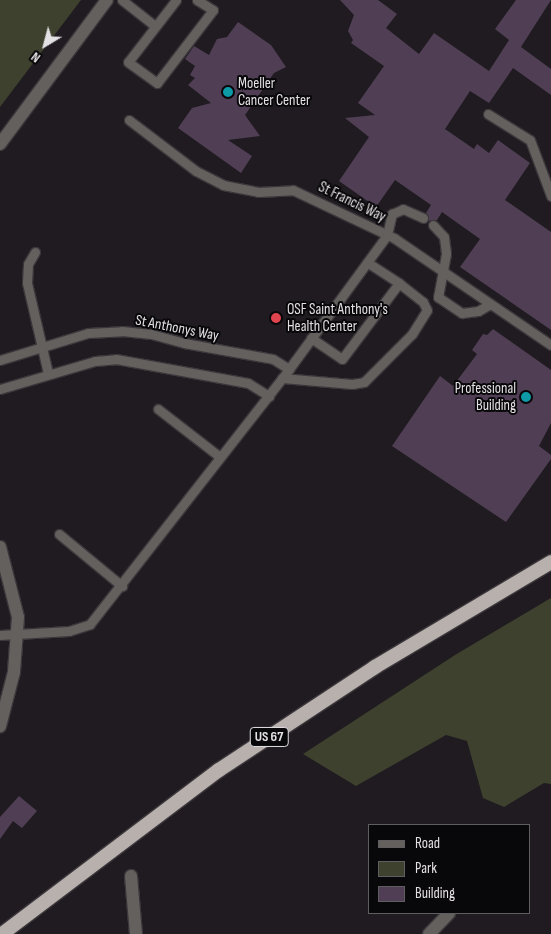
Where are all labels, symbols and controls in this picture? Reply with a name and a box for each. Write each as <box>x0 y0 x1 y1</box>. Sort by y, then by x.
north arrow <box>20 20 70 70</box>
text: N <box>28 48 44 66</box>
place label: Moeller Cancer Center <box>238 74 310 109</box>
marker: Moeller Cancer Center <box>222 86 234 98</box>
street label: St Francis Way <box>315 178 389 226</box>
place label: OSF Saint Anthony's Health Center <box>287 300 388 335</box>
street label: St Anthonys Way <box>134 311 220 345</box>
marker: OSF Saint Anthony's Health Center <box>269 311 283 325</box>
place label: Professional Building <box>455 379 516 414</box>
marker: Professional Building <box>520 391 532 403</box>
road number: US 67 <box>249 726 289 749</box>
legend <box>368 824 531 914</box>
text: Road <box>415 834 440 853</box>
text: Park <box>415 859 437 878</box>
text: Building <box>415 884 455 903</box>

